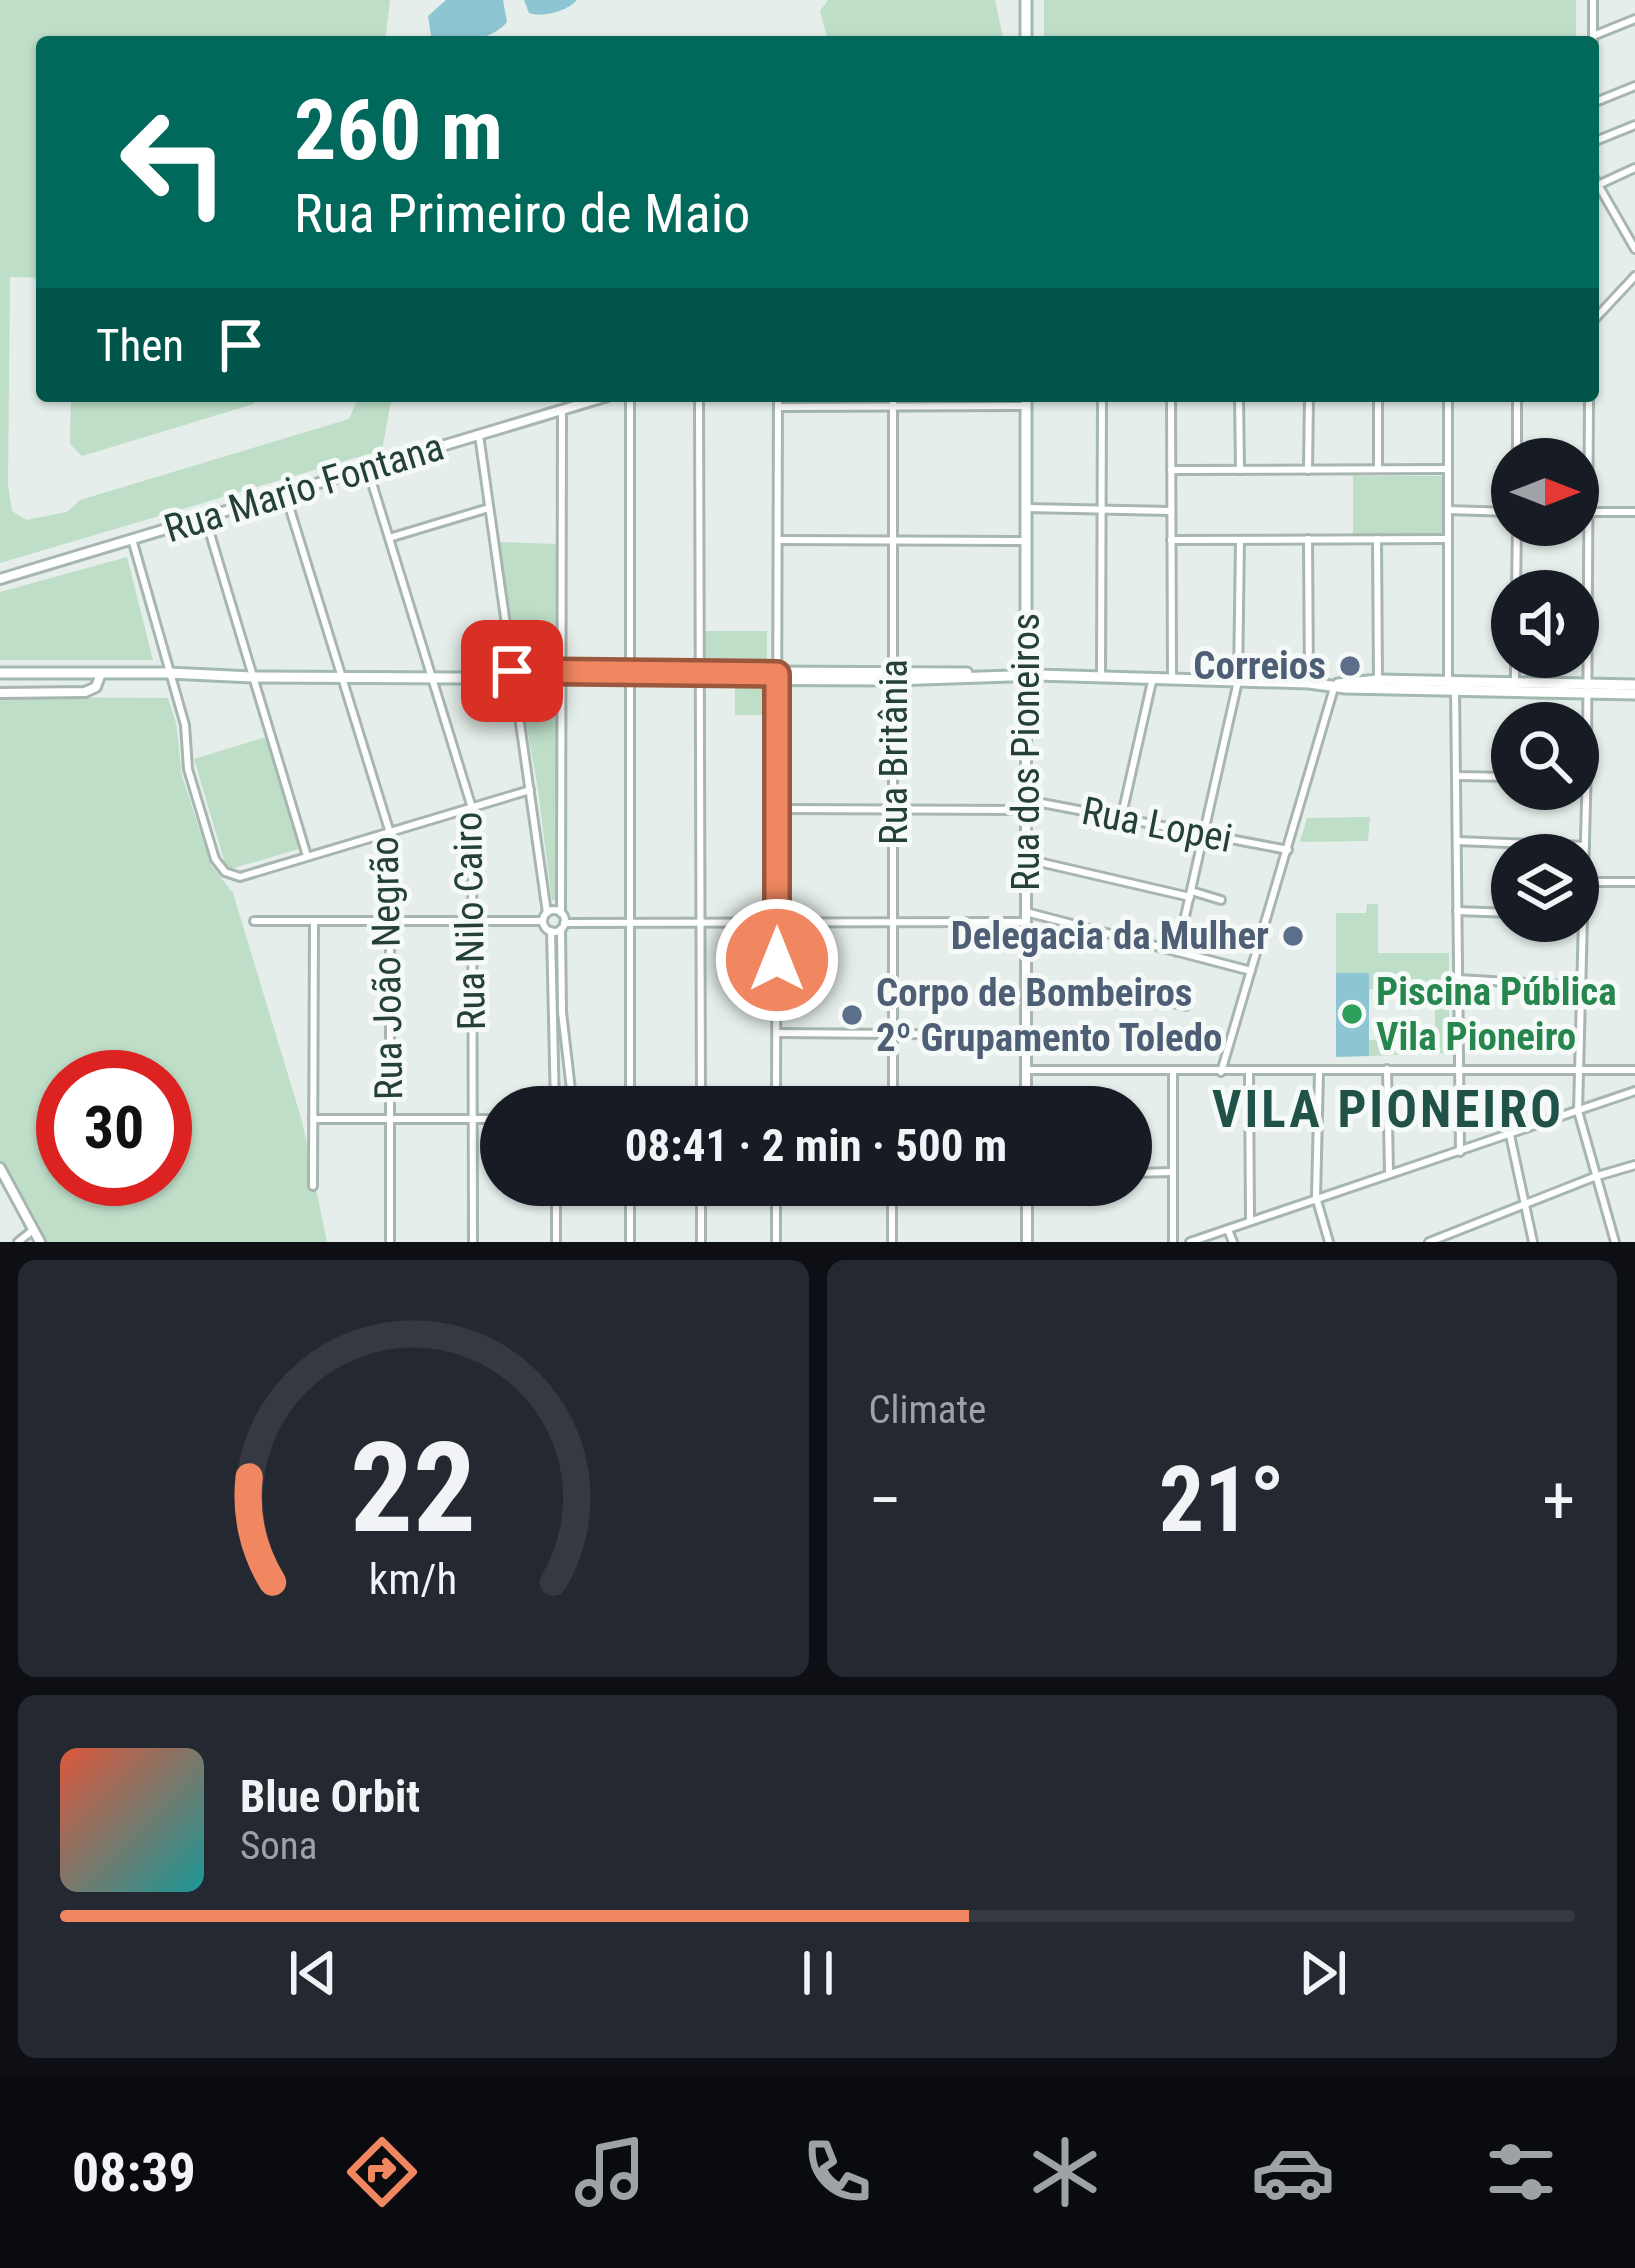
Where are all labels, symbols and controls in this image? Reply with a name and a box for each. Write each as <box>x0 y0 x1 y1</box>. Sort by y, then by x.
text: 260 m <box>294 81 503 180</box>
icon: left <box>96 84 252 240</box>
text: Rua Primeiro de Maio <box>294 182 750 245</box>
icon: arrive <box>208 312 274 378</box>
text: Then <box>96 319 184 372</box>
street label: Rua Mario Fontana <box>159 424 449 552</box>
north arrow <box>1491 438 1599 546</box>
map controls <box>1491 438 1599 942</box>
button: sound <box>1491 570 1599 678</box>
street label: Rua dos Pioneiros <box>1003 613 1049 891</box>
pin <box>461 620 563 722</box>
icon: arrive <box>479 638 545 704</box>
place label: Correios <box>1193 643 1326 689</box>
marker: Correios <box>1337 653 1363 679</box>
street label: Rua Britânia <box>871 659 917 845</box>
button: search <box>1491 702 1599 810</box>
street label: Rua Lopei <box>1078 788 1236 862</box>
street label: Rua Nilo Cairo <box>445 811 495 1031</box>
button: layers <box>1491 834 1599 942</box>
street label: Rua João Negrão <box>362 836 412 1100</box>
position arrow <box>714 897 840 1023</box>
place label: Delegacia da Mulher <box>951 913 1269 959</box>
marker: Delegacia da Mulher <box>1280 923 1306 949</box>
place label: Piscina Pública Vila Pioneiro <box>1376 969 1617 1060</box>
place label: Corpo de Bombeiros 2º Grupamento Toledo <box>876 970 1222 1061</box>
marker: Piscina Pública Vila Pioneiro <box>1339 1001 1365 1027</box>
marker: Corpo de Bombeiros 2º Grupamento Toledo <box>839 1002 865 1028</box>
speed limit sign: 30 <box>36 1050 192 1206</box>
district label: VILA PIONEIRO <box>1212 1080 1564 1139</box>
text: 08:41 · 2 min · 500 m <box>625 1119 1007 1172</box>
text: Climate <box>869 1387 986 1433</box>
text: 22 <box>350 1415 476 1561</box>
text: 21° <box>1159 1448 1285 1553</box>
text: − <box>869 1462 902 1539</box>
text: + <box>1542 1462 1575 1539</box>
text: km/h <box>369 1553 457 1603</box>
text: Blue Orbit <box>240 1770 420 1823</box>
text: Sona <box>240 1823 317 1869</box>
icon: previous <box>280 1940 346 2006</box>
icon: pause <box>785 1940 851 2006</box>
icon: next <box>1290 1940 1356 2006</box>
icon: directions <box>340 2130 424 2214</box>
icon: music <box>568 2130 652 2214</box>
icon: phone <box>795 2130 879 2214</box>
icon: climate <box>1023 2130 1107 2214</box>
icon: car <box>1251 2130 1335 2214</box>
icon: filters <box>1479 2130 1563 2214</box>
text: 08:39 <box>72 2141 196 2204</box>

